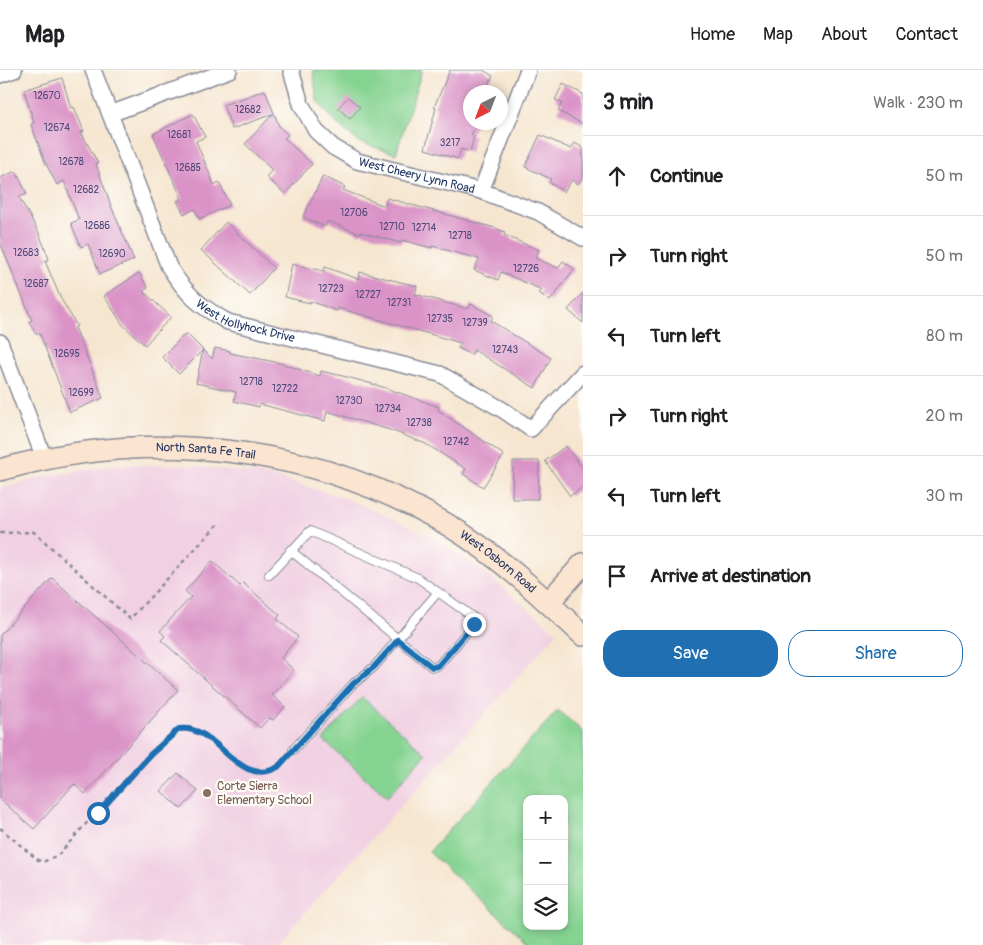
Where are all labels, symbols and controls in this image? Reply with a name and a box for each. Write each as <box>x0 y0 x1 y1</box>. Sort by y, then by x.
text: Map <box>25 20 65 49</box>
text: Home <box>690 23 735 46</box>
text: Map <box>763 23 793 46</box>
text: About <box>821 23 867 46</box>
text: Contact <box>895 23 958 46</box>
north arrow <box>463 85 508 130</box>
text: 3 min <box>603 89 653 116</box>
house number: 12670 <box>33 90 61 102</box>
text: Walk · 230 m <box>873 93 963 113</box>
house number: 12682 <box>235 104 261 116</box>
house number: 12674 <box>44 122 70 134</box>
house number: 12681 <box>167 129 191 141</box>
house number: 3217 <box>440 137 461 149</box>
street label: West Cheery Lynn Road <box>357 154 476 197</box>
house number: 12678 <box>58 156 84 168</box>
house number: 12685 <box>175 162 201 174</box>
icon: ahead <box>603 162 631 190</box>
text: Continue <box>650 164 723 188</box>
text: 50 m <box>926 166 963 186</box>
house number: 12682 <box>73 184 99 196</box>
house number: 12706 <box>340 207 368 219</box>
house number: 12686 <box>84 220 110 232</box>
house number: 12710 <box>379 221 405 233</box>
house number: 12714 <box>412 222 436 234</box>
house number: 12718 <box>448 230 472 242</box>
icon: right <box>603 242 631 270</box>
text: Turn right <box>650 244 728 268</box>
text: 50 m <box>926 246 963 266</box>
house number: 12683 <box>13 247 39 259</box>
house number: 12690 <box>98 248 126 260</box>
house number: 12726 <box>513 263 539 275</box>
house number: 12687 <box>23 278 50 290</box>
house number: 12723 <box>318 283 344 295</box>
house number: 12727 <box>355 289 382 301</box>
street label: West Hollyhock Drive <box>193 296 297 346</box>
house number: 12731 <box>387 297 411 309</box>
house number: 12735 <box>427 313 453 325</box>
house number: 12739 <box>462 317 488 329</box>
icon: left <box>603 322 631 350</box>
text: Turn left <box>650 324 720 348</box>
text: 80 m <box>926 326 963 346</box>
house number: 12743 <box>492 344 519 356</box>
house number: 12695 <box>54 348 80 360</box>
house number: 12718 <box>239 376 263 388</box>
house number: 12722 <box>272 383 298 395</box>
house number: 12699 <box>68 387 94 399</box>
house number: 12730 <box>335 395 363 407</box>
icon: right <box>603 402 631 430</box>
house number: 12734 <box>375 403 401 415</box>
text: Turn right <box>650 404 728 428</box>
text: 20 m <box>925 406 963 426</box>
house number: 12738 <box>406 417 432 429</box>
house number: 12742 <box>443 436 469 448</box>
street label: North Santa Fe Trail <box>156 440 257 463</box>
icon: left <box>603 482 631 510</box>
text: Turn left <box>650 484 720 508</box>
text: 30 m <box>925 486 963 506</box>
street label: West Osborn Road <box>457 527 539 596</box>
icon: arrive <box>603 562 631 590</box>
text: Arrive at destination <box>650 564 811 588</box>
route end <box>463 613 486 636</box>
button: Save <box>603 630 778 677</box>
button: Share <box>788 630 963 677</box>
place label: Corte Sierra Elementary School <box>217 779 312 808</box>
marker: Corte Sierra Elementary School <box>201 787 213 799</box>
map controls <box>523 795 568 930</box>
button: + <box>523 795 568 840</box>
route start <box>87 802 110 825</box>
button: − <box>523 840 568 885</box>
button: layers <box>523 885 568 930</box>

